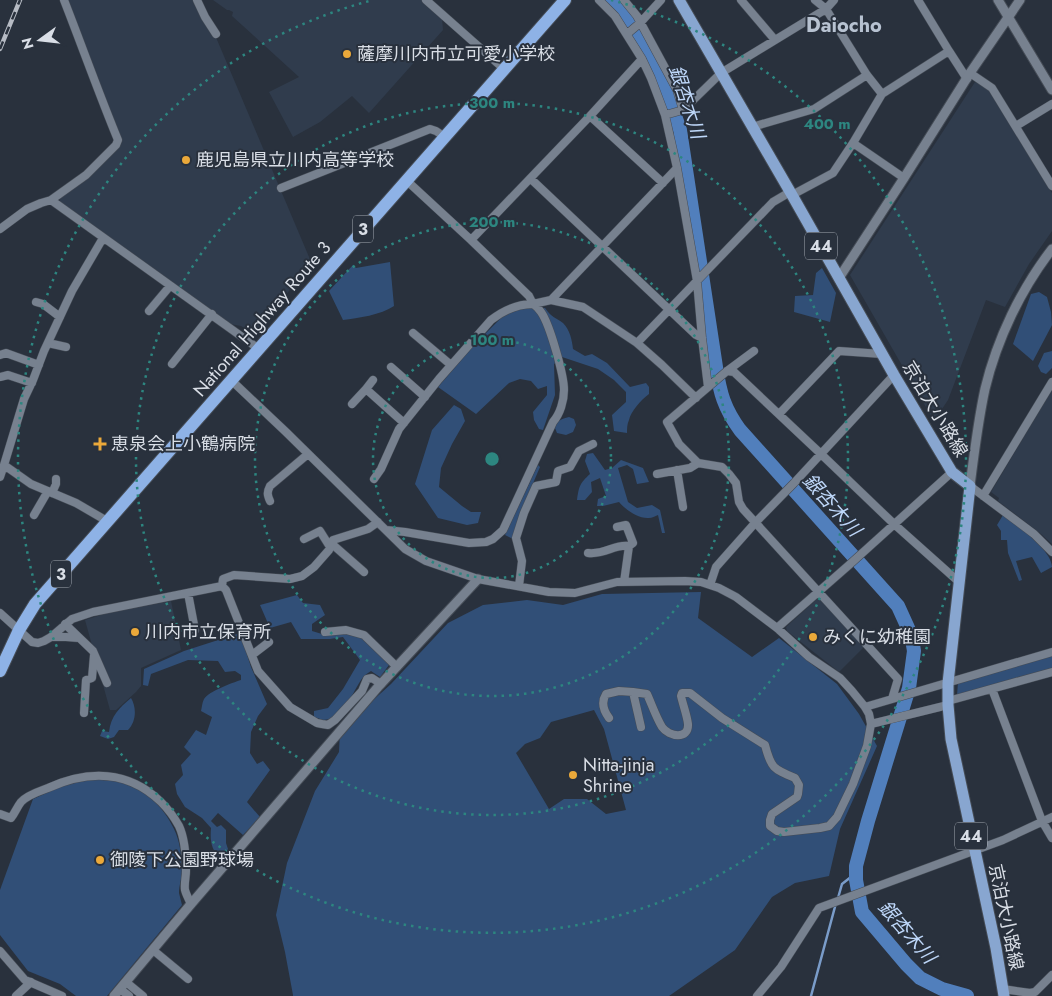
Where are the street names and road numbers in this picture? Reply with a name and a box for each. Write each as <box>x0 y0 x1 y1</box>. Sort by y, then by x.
road number: 3 <box>353 215 373 242</box>
road number: 44 <box>805 232 837 260</box>
street label: National Highway Route 3 <box>187 235 337 402</box>
street label: 京泊大小路線 <box>896 356 974 462</box>
road number: 3 <box>51 560 71 588</box>
road number: 44 <box>955 822 987 849</box>
street label: 京泊大小路線 <box>982 861 1030 973</box>

